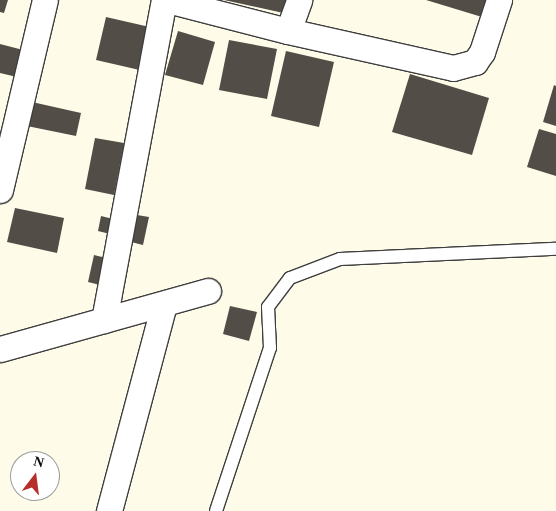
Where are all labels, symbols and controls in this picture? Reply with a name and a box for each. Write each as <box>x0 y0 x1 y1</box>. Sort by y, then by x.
north arrow <box>10 451 60 501</box>
text: N <box>32 453 46 471</box>

